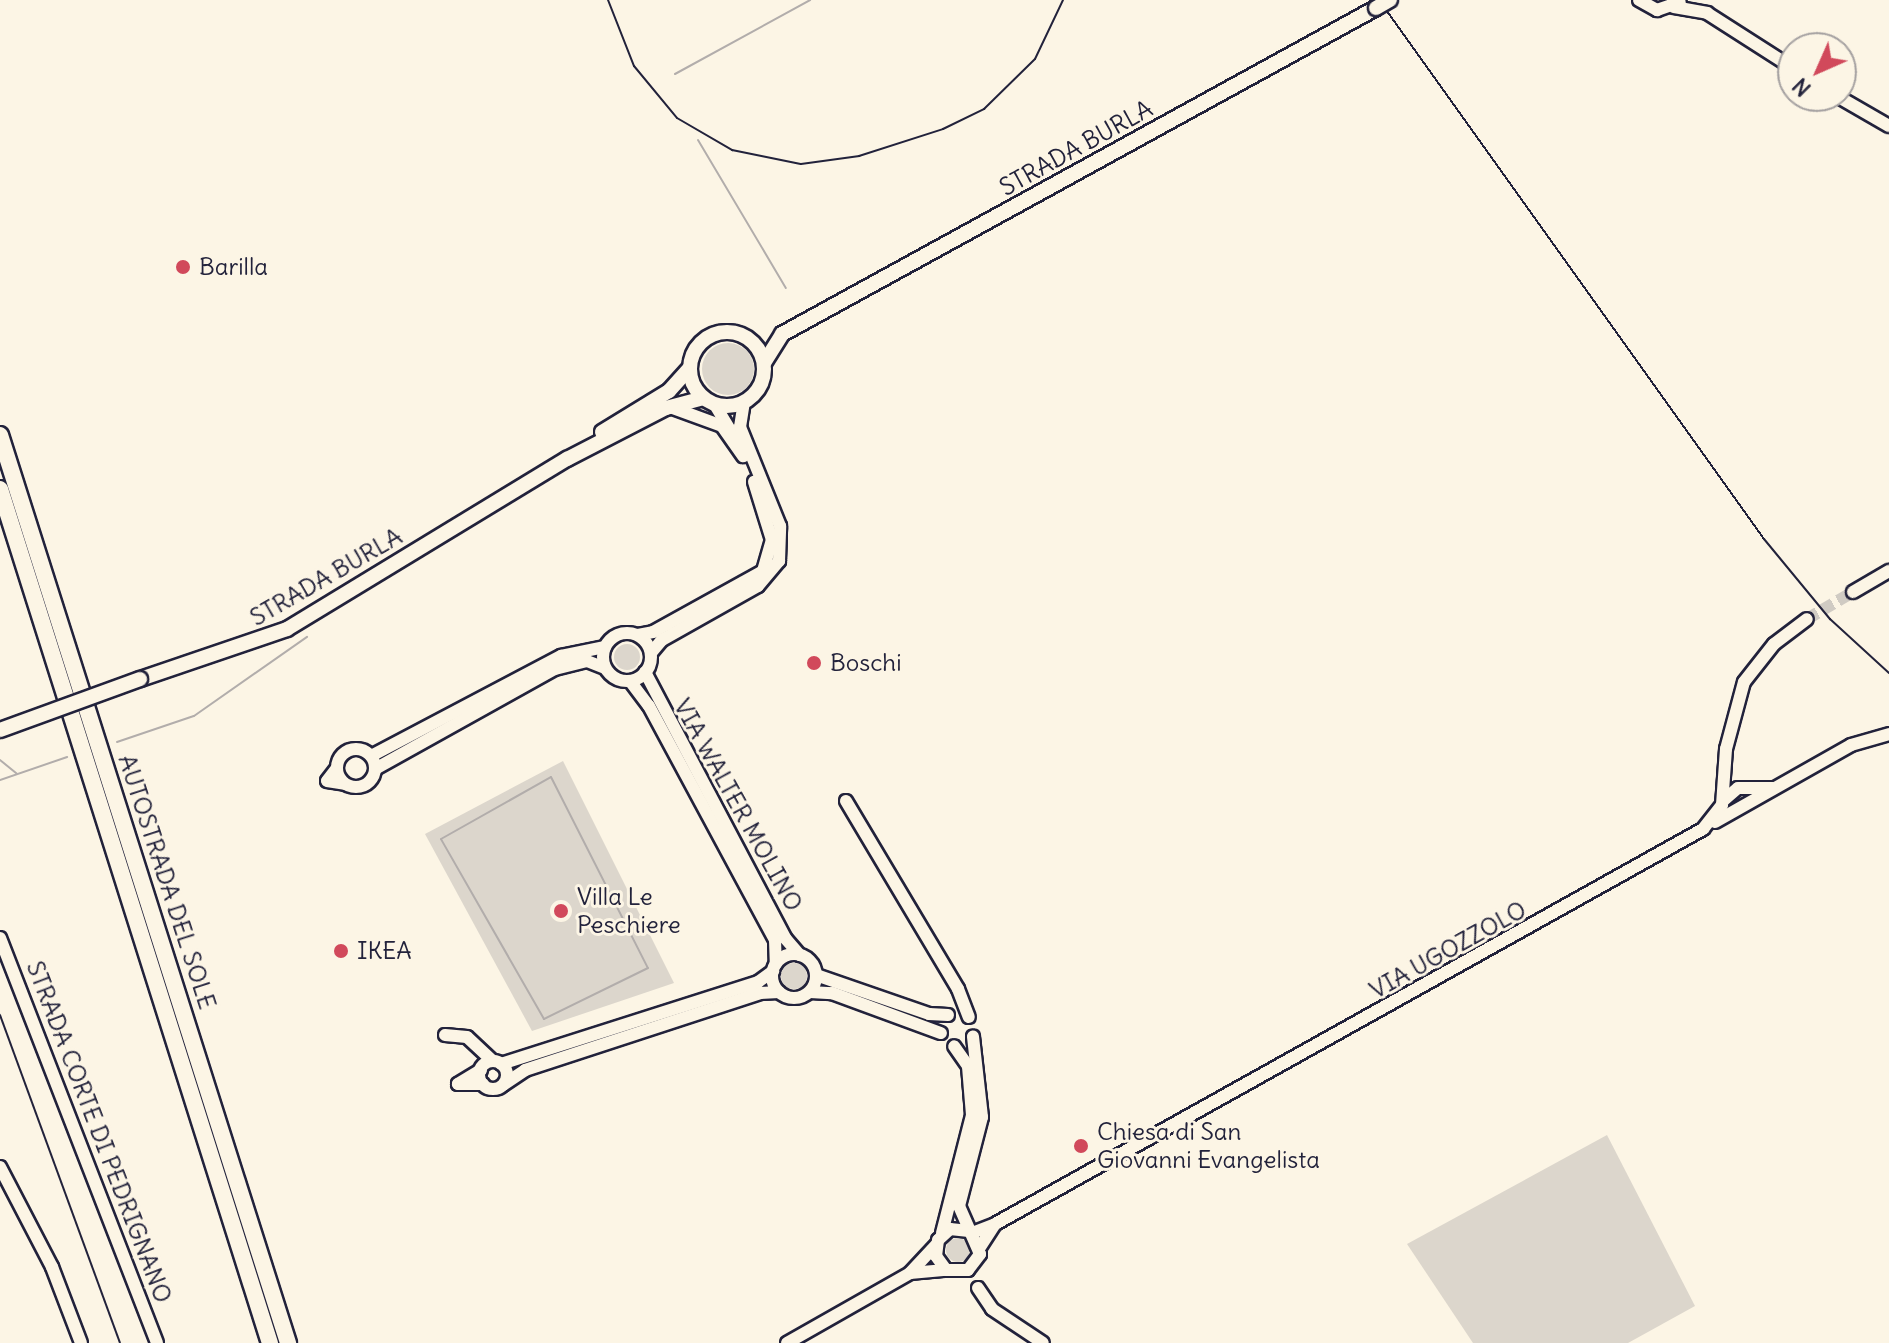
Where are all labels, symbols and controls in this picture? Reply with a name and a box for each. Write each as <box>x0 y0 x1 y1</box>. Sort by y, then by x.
north arrow <box>1777 32 1857 112</box>
text: N <box>1786 72 1817 103</box>
street label: STRADA BURLA <box>994 94 1158 202</box>
place label: Barilla <box>199 253 268 281</box>
marker: Barilla <box>174 258 192 276</box>
street label: STRADA BURLA <box>245 522 407 632</box>
place label: Boschi <box>830 649 902 677</box>
marker: Boschi <box>805 654 823 672</box>
street label: VIA WALTER MOLINO <box>668 694 808 916</box>
street label: AUTOSTRADA DEL SOLE <box>112 751 222 1013</box>
place label: Villa Le Peschiere <box>577 883 681 939</box>
street label: VIA UGOZZOLO <box>1365 895 1531 1005</box>
marker: Villa Le Peschiere <box>552 902 570 920</box>
place label: IKEA <box>357 937 412 965</box>
marker: IKEA <box>332 942 350 960</box>
street label: STRADA CORTE DI PEDRIGNANO <box>20 957 178 1307</box>
place label: Chiesa di San Giovanni Evangelista <box>1097 1118 1320 1174</box>
marker: Chiesa di San Giovanni Evangelista <box>1072 1137 1090 1155</box>

